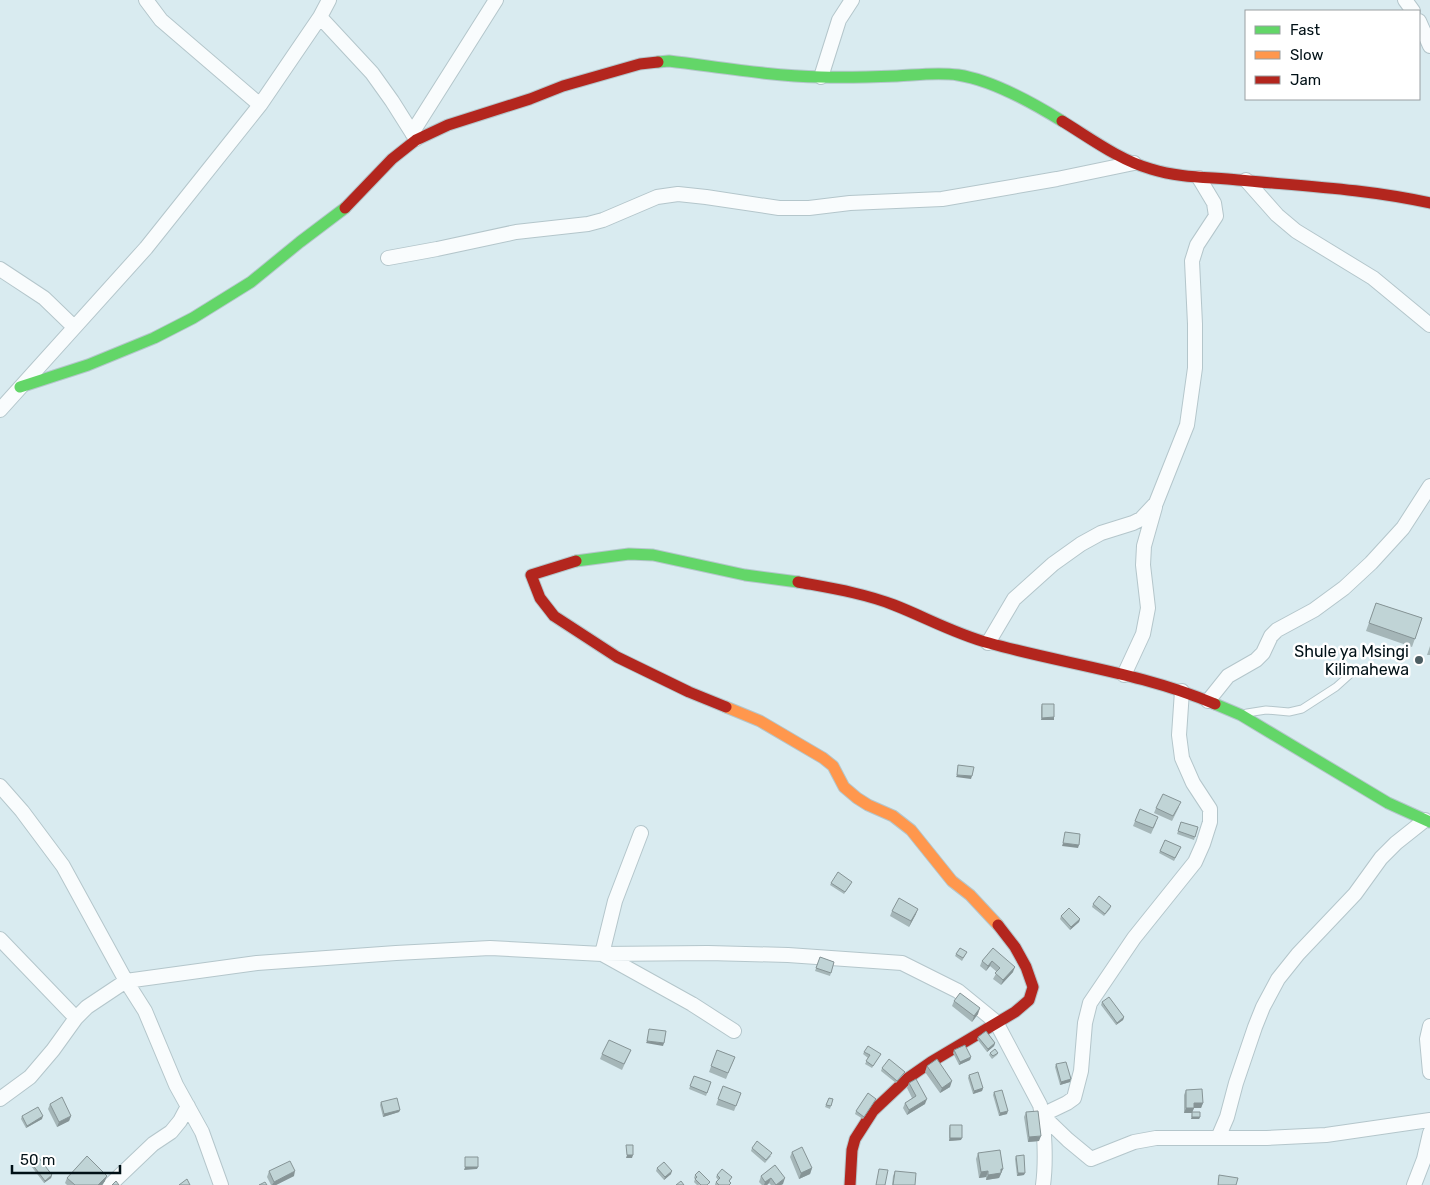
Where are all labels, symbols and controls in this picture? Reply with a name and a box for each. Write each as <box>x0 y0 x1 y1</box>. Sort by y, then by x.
legend <box>1245 10 1420 100</box>
text: Fast <box>1290 21 1320 39</box>
text: Slow <box>1290 46 1323 64</box>
text: Jam <box>1290 71 1321 89</box>
place label: Shule ya Msingi Kilimahewa <box>1294 642 1409 679</box>
marker: Shule ya Msingi Kilimahewa <box>1413 654 1425 666</box>
scale bar <box>12 1142 120 1174</box>
text: 50 m <box>20 1151 55 1169</box>

